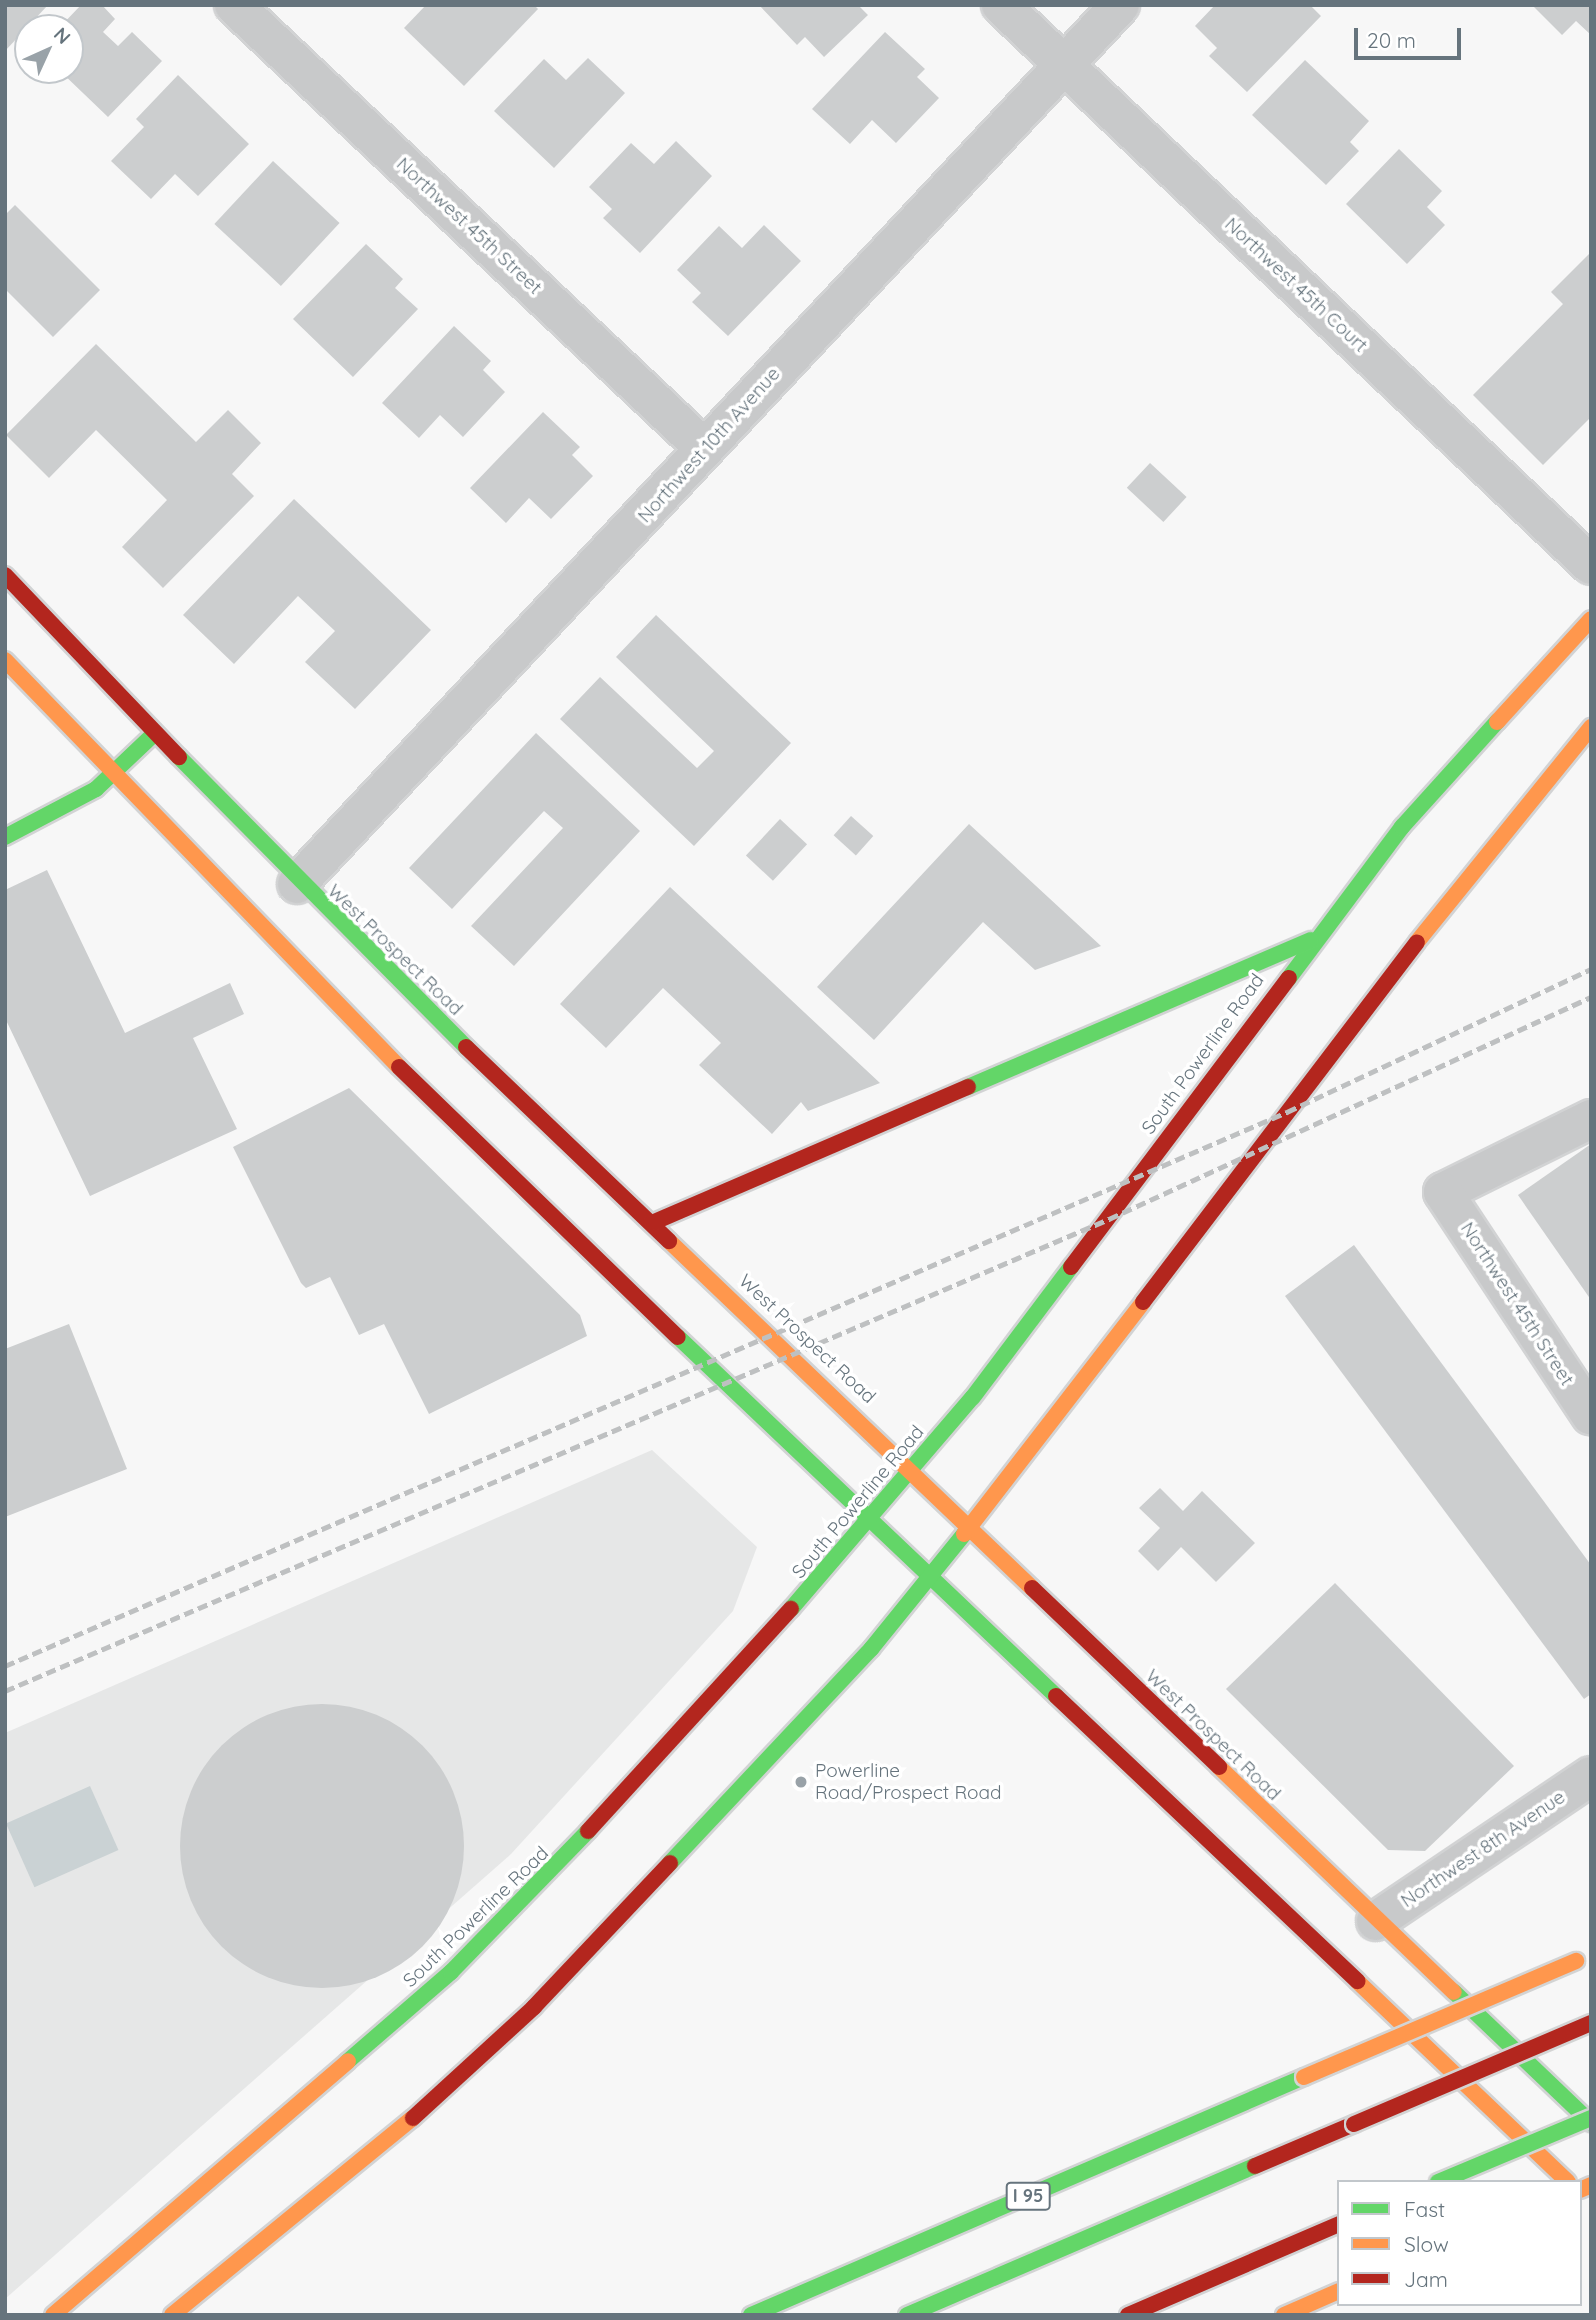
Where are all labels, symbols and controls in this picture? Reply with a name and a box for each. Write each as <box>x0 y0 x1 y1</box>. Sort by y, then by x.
north arrow <box>14 14 84 84</box>
scale bar <box>1358 14 1465 58</box>
text: N <box>49 22 76 49</box>
text: 20 m <box>1367 27 1416 53</box>
street label: Northwest 45th Street <box>392 153 546 299</box>
street label: Northwest 45th Court <box>1220 213 1372 357</box>
street label: Northwest 10th Avenue <box>633 363 785 527</box>
street label: West Prospect Road <box>323 880 467 1020</box>
street label: South Powerline Road <box>1137 969 1269 1139</box>
street label: Northwest 45th Street <box>1456 1218 1578 1390</box>
street label: West Prospect Road <box>734 1270 880 1408</box>
street label: South Powerline Road <box>787 1421 929 1583</box>
street label: West Prospect Road <box>1141 1665 1285 1805</box>
place label: Powerline Road/Prospect Road <box>815 1760 1002 1804</box>
marker: Powerline Road/Prospect Road <box>793 1774 809 1790</box>
street label: Northwest 8th Avenue <box>1397 1786 1569 1912</box>
street label: South Powerline Road <box>399 1842 553 1992</box>
legend <box>1337 2180 1582 2306</box>
road number: I 95 <box>1005 2182 1051 2210</box>
text: Fast <box>1404 2196 1445 2222</box>
text: Slow <box>1404 2231 1449 2257</box>
text: Jam <box>1404 2266 1448 2292</box>

